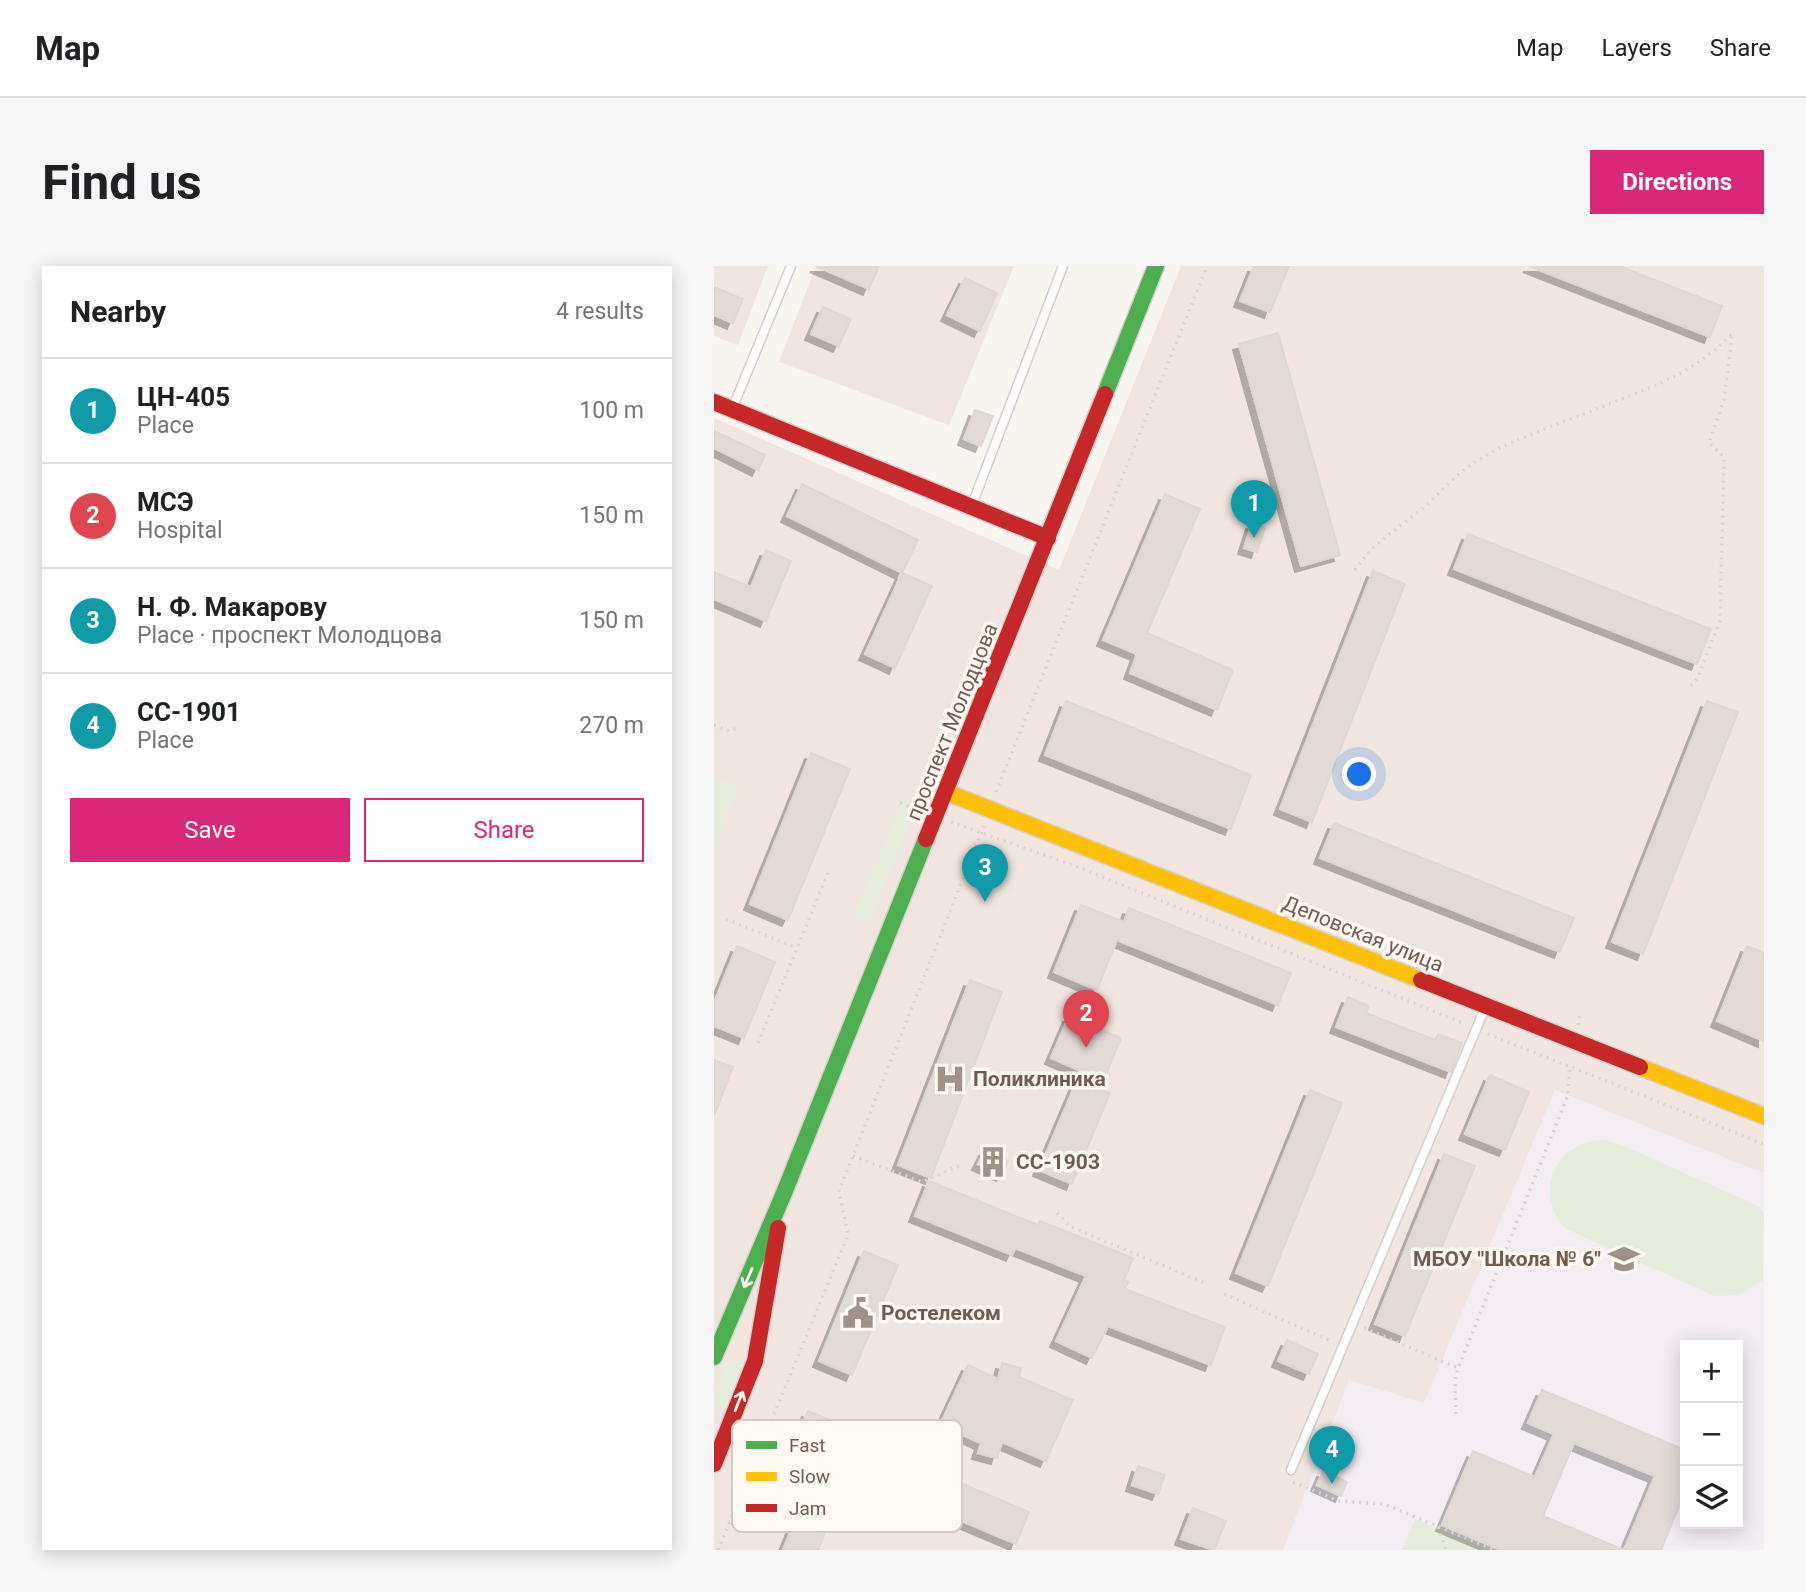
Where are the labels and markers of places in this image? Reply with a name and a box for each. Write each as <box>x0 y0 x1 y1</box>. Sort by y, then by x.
pin: 1 <box>1231 480 1277 538</box>
pin: 3 <box>962 844 1008 902</box>
pin: 2 <box>1063 990 1109 1048</box>
hospital icon: Поликлиника <box>933 1062 967 1096</box>
place label: Поликлиника <box>973 1067 1106 1091</box>
building icon: СС-1903 <box>976 1145 1010 1179</box>
place label: СС-1903 <box>1016 1150 1100 1174</box>
school or university icon: МБОУ "Школа № 6" <box>1607 1242 1641 1276</box>
place label: МБОУ "Школа № 6" <box>1413 1247 1601 1271</box>
public building icon: Ростелеком <box>841 1296 875 1330</box>
place label: Ростелеком <box>881 1301 1001 1325</box>
pin: 4 <box>1309 1426 1355 1484</box>

